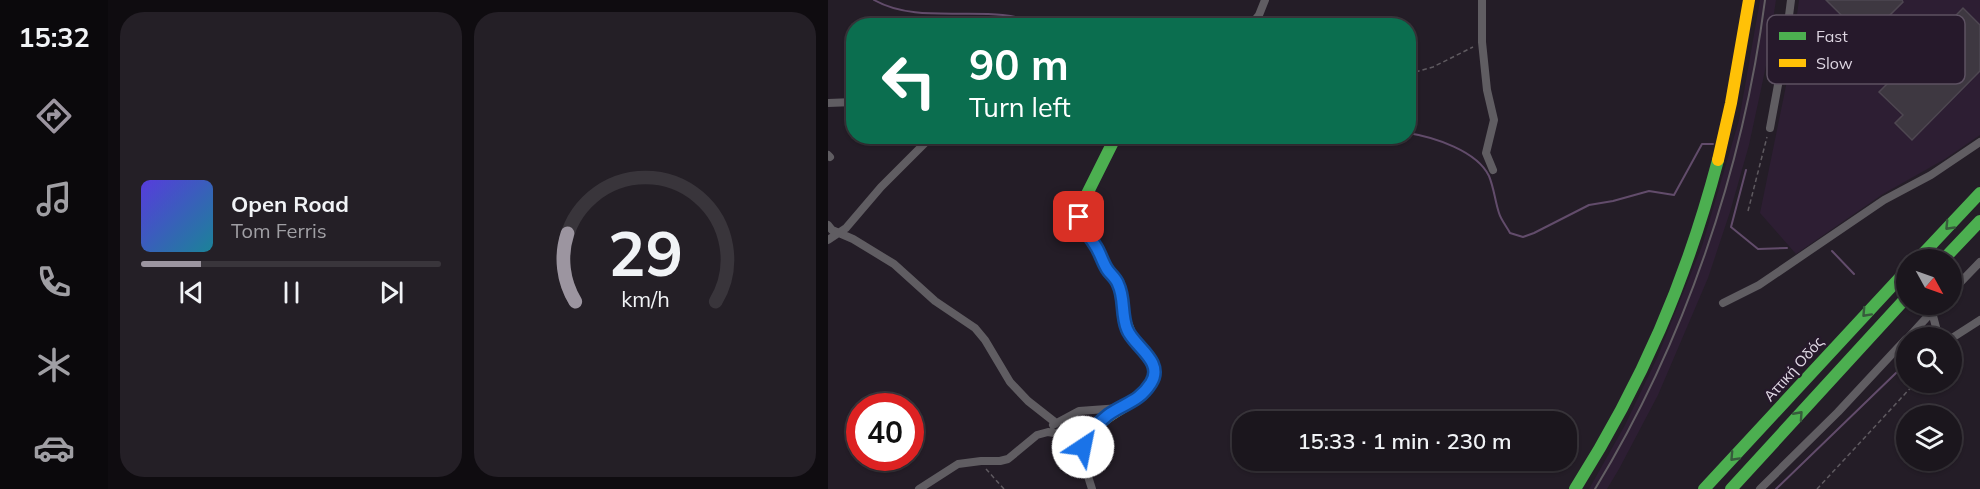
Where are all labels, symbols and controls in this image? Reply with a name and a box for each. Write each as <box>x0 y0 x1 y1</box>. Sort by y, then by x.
legend <box>1767 15 1965 84</box>
text: 15:32 <box>18 20 90 54</box>
text: Fast <box>1816 26 1848 46</box>
text: 90 m <box>969 38 1069 91</box>
icon: left <box>870 42 948 120</box>
text: Slow <box>1816 53 1853 73</box>
text: Turn left <box>969 90 1071 124</box>
icon: directions <box>33 95 75 137</box>
icon: music <box>33 178 75 220</box>
text: Open Road <box>231 190 349 218</box>
pin <box>1053 191 1104 242</box>
icon: arrive <box>1062 200 1095 233</box>
text: 29 <box>608 213 682 292</box>
text: Tom Ferris <box>231 218 327 243</box>
one-way arrow <box>1945 219 1956 230</box>
north arrow <box>1896 249 1962 315</box>
map controls <box>1896 249 1962 471</box>
icon: phone <box>33 261 75 303</box>
icon: previous <box>175 276 208 309</box>
icon: pause <box>275 276 308 309</box>
icon: next <box>375 276 408 309</box>
text: km/h <box>621 285 669 312</box>
one-way arrow <box>1862 306 1873 317</box>
button: search <box>1896 327 1962 393</box>
street label: Αττική Οδός <box>1760 332 1828 405</box>
icon: climate <box>33 344 75 386</box>
speed limit sign: 40 <box>846 393 924 471</box>
button: layers <box>1896 405 1962 471</box>
one-way arrow <box>1792 411 1803 421</box>
position arrow <box>1051 415 1115 479</box>
icon: car <box>33 427 75 469</box>
text: 15:33 · 1 min · 230 m <box>1297 427 1512 455</box>
one-way arrow <box>1730 450 1741 460</box>

